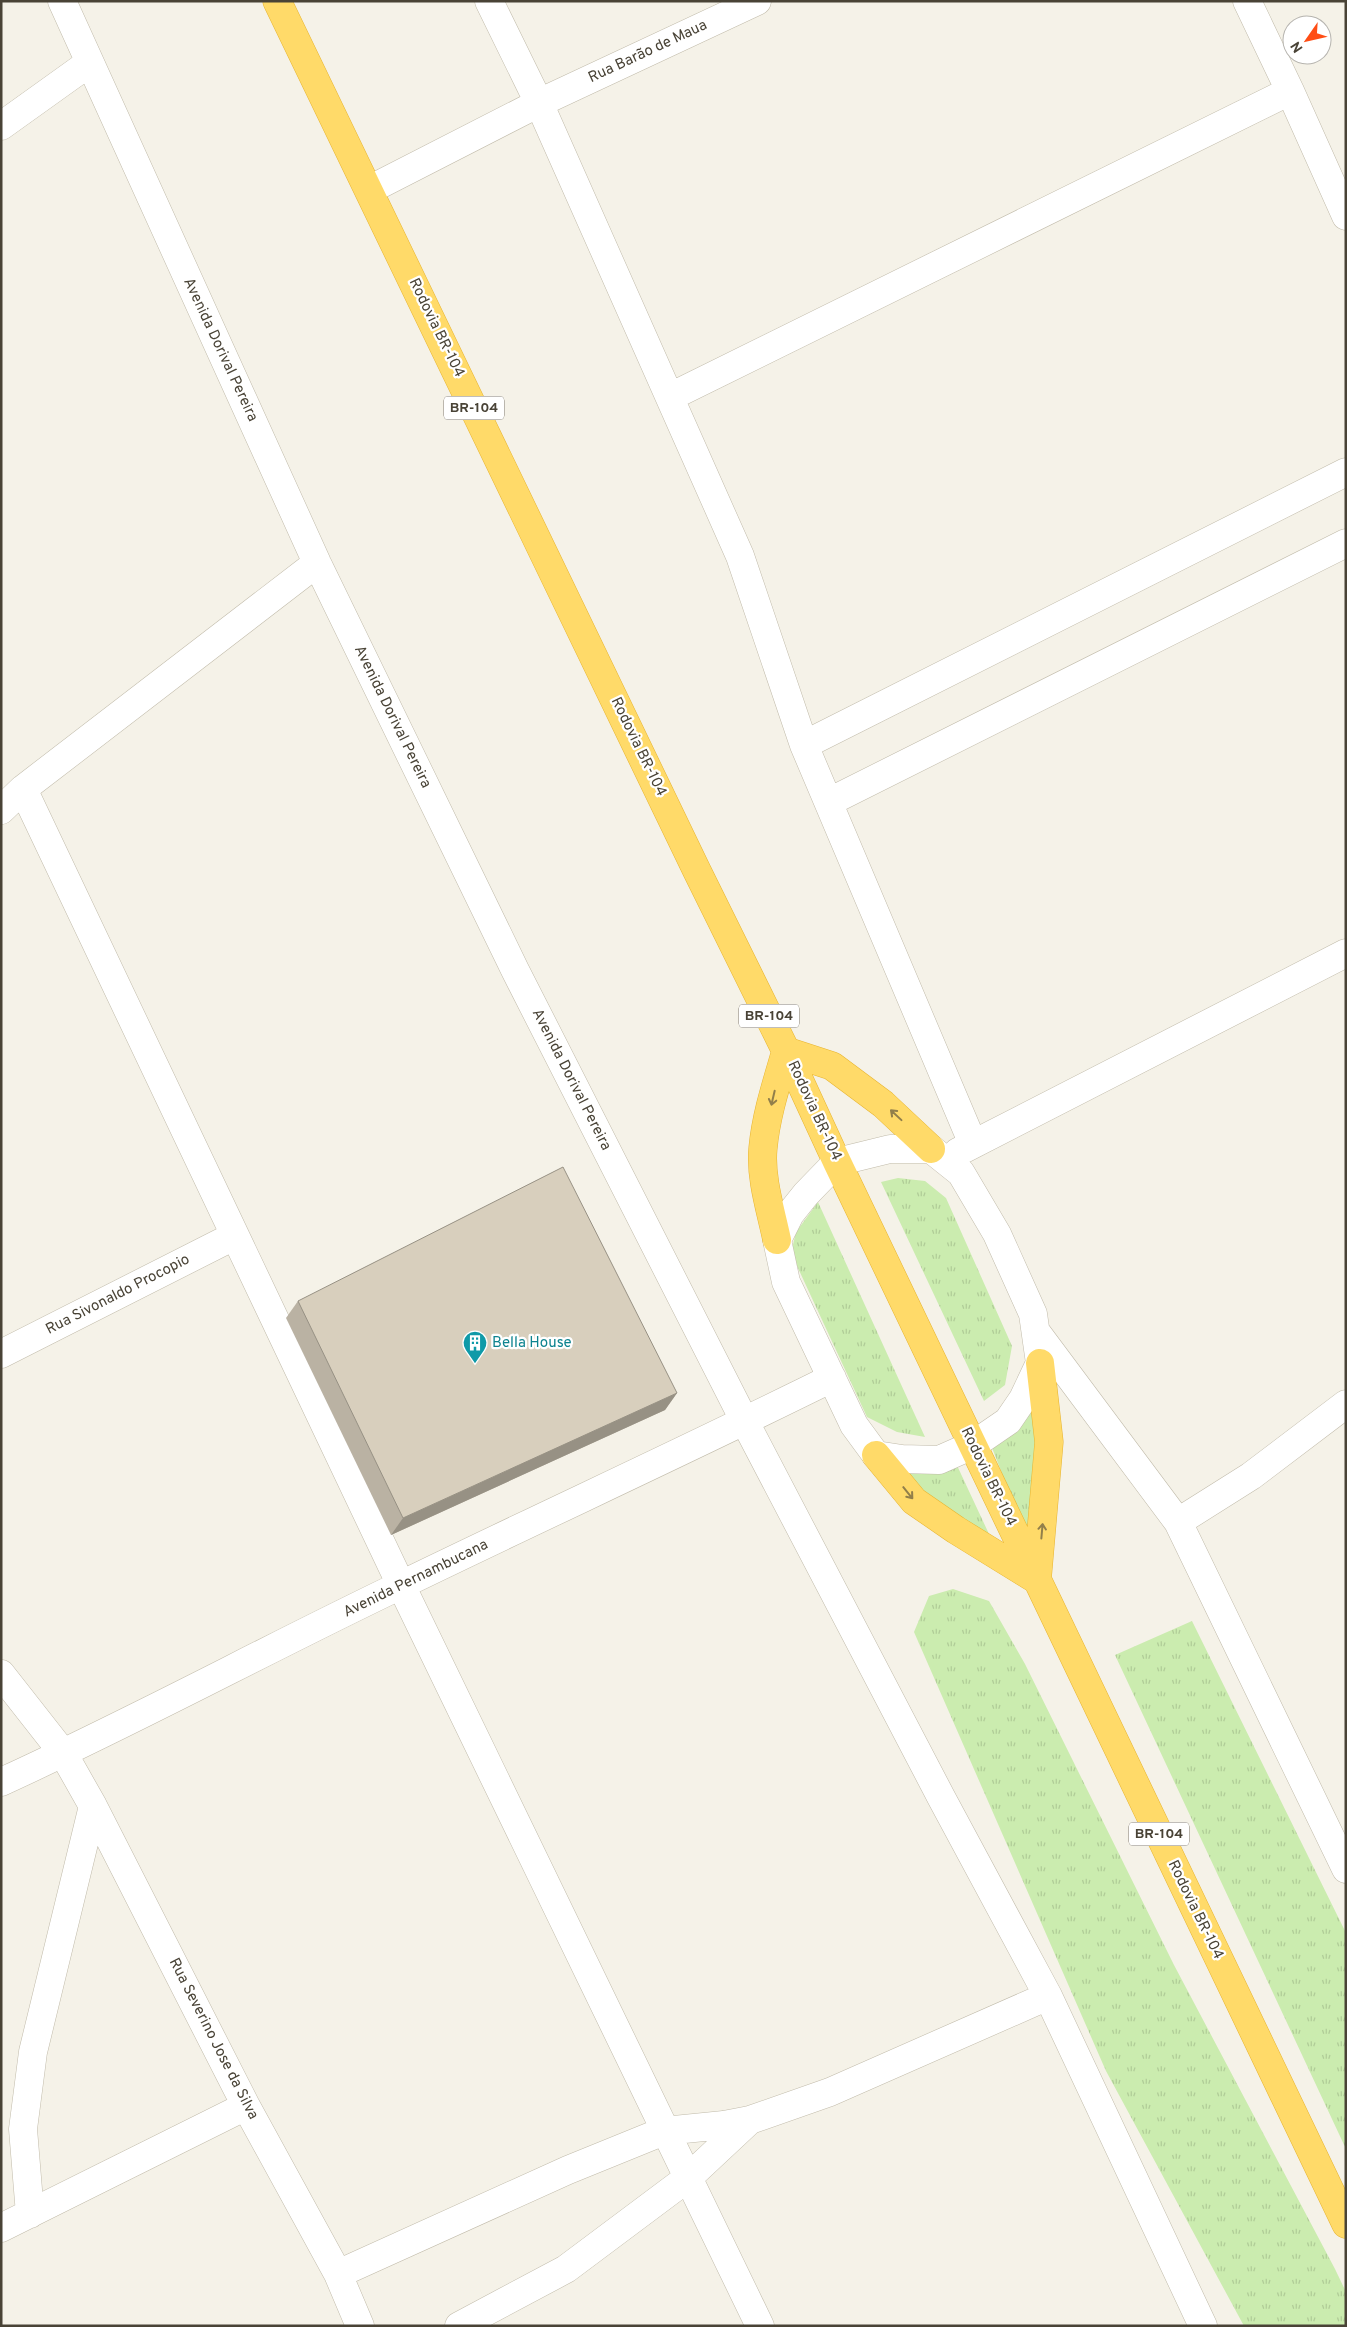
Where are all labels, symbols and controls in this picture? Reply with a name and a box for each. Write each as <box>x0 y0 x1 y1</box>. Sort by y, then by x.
north arrow <box>1282 15 1332 65</box>
street label: Rua Barão de Maua <box>585 16 711 88</box>
text: N <box>1288 38 1307 55</box>
street label: Avenida Dorival Pereira <box>178 275 262 425</box>
street label: Rodovia BR-104 <box>404 275 468 381</box>
road number: BR-104 <box>444 396 504 419</box>
street label: Avenida Dorival Pereira <box>349 642 435 792</box>
street label: Rodovia BR-104 <box>606 694 670 800</box>
road number: BR-104 <box>739 1004 799 1028</box>
street label: Avenida Dorival Pereira <box>527 1006 615 1154</box>
street label: Rodovia BR-104 <box>783 1058 845 1164</box>
one-way arrow <box>768 1089 777 1105</box>
one-way arrow <box>889 1109 902 1121</box>
street label: Rua Sivonaldo Procopio <box>43 1250 193 1340</box>
building icon: Bella House <box>462 1330 488 1364</box>
place label: Bella House <box>492 1334 572 1353</box>
street label: Rodovia BR-104 <box>956 1424 1020 1530</box>
one-way arrow <box>902 1486 913 1499</box>
one-way arrow <box>1037 1524 1046 1540</box>
street label: Avenida Pernambucana <box>340 1536 492 1622</box>
road number: BR-104 <box>1129 1822 1189 1846</box>
street label: Rodovia BR-104 <box>1163 1857 1227 1963</box>
street label: Rua Severino Jose da Silva <box>164 1955 262 2123</box>

